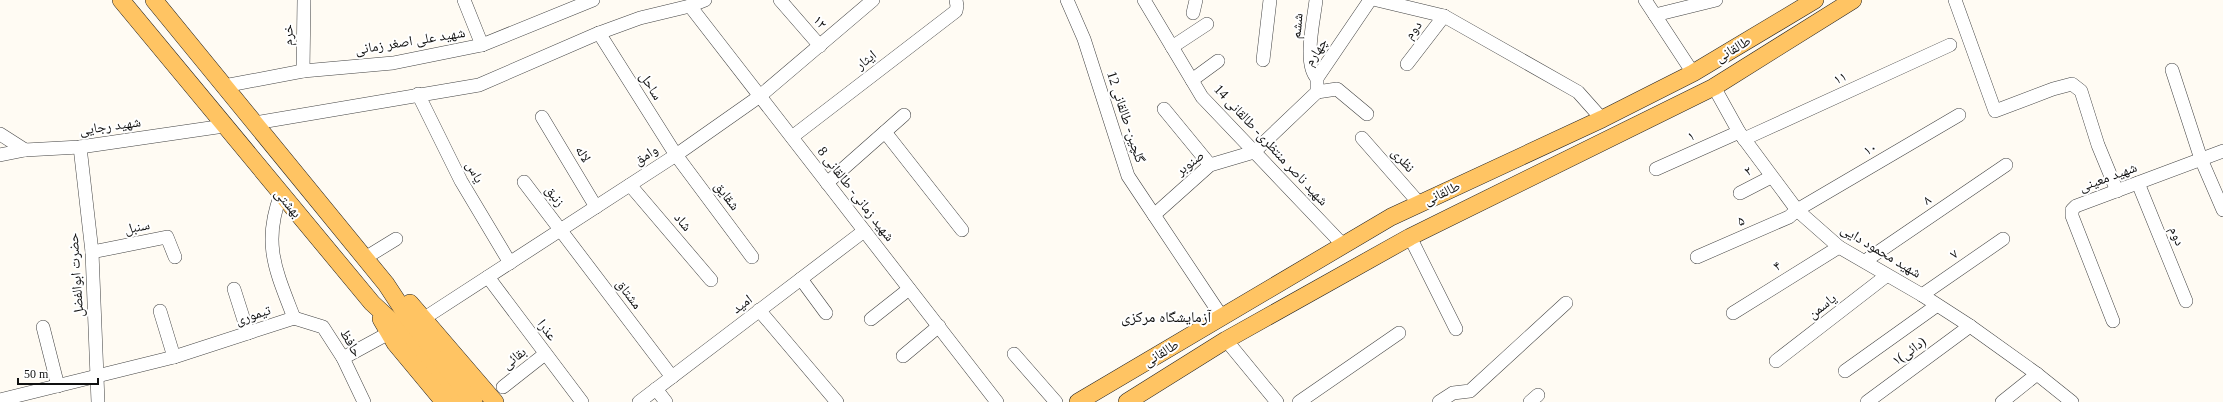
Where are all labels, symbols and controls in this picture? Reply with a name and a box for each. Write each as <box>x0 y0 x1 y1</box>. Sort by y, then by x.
street label: ۱۲ <box>810 12 830 32</box>
street label: ششم <box>1288 12 1308 40</box>
street label: دوم <box>1401 18 1426 43</box>
street label: خرم <box>280 24 298 46</box>
street label: شهید علی اصغر زمانی <box>354 25 466 58</box>
street label: طالقانی <box>1713 33 1754 66</box>
street label: چهارم <box>1302 35 1332 70</box>
street label: ایثار <box>852 47 880 74</box>
street label: ساحل <box>636 69 665 103</box>
street label: گلچین- طالقانی 12 <box>1103 69 1148 165</box>
street label: ۱۱ <box>1831 69 1849 87</box>
street label: شهید ناصر منتظری- طالقانی 14 <box>1210 81 1331 209</box>
street label: شهید رجایی <box>78 114 142 139</box>
street label: ۱ <box>1685 128 1697 144</box>
street label: ۱۰ <box>1861 139 1879 159</box>
street label: وامق <box>631 142 662 170</box>
street label: لاله <box>572 143 594 165</box>
street label: شهید زمانی- طالقانی 8 <box>814 144 897 245</box>
street label: نظری <box>1388 145 1418 176</box>
street label: صنوبر <box>1172 148 1208 180</box>
street label: یاس <box>462 159 487 186</box>
street label: شهید معینی <box>2077 160 2139 195</box>
street label: ۲ <box>1742 163 1754 179</box>
street label: طالقانی <box>1422 178 1463 209</box>
street label: شقایق <box>710 179 743 214</box>
street label: زنبق <box>541 183 568 211</box>
street label: بهشتی <box>271 185 304 221</box>
street label: ۸ <box>1920 192 1934 208</box>
street label: شاد <box>671 210 695 234</box>
street label: ۵ <box>1735 213 1747 229</box>
street label: سنبل <box>123 217 151 238</box>
street label: شهید محمود دایی <box>1838 221 1924 282</box>
street label: دوم <box>2165 224 2188 249</box>
street label: حضرت ابوالفضل <box>66 232 87 318</box>
street label: ۷ <box>1947 246 1961 262</box>
street label: ۴ <box>1770 258 1784 274</box>
street label: مشتاق <box>612 276 645 312</box>
street label: یاسمن <box>1805 290 1840 322</box>
street label: امید <box>729 292 755 317</box>
street label: تیموری <box>233 302 273 329</box>
district label: آزمایشگاه مرکزی <box>1121 309 1212 327</box>
street label: عذرا <box>533 317 560 344</box>
street label: حافظ <box>337 327 365 359</box>
street label: ۱(دائی) <box>1889 334 1930 369</box>
street label: طالقانی <box>1141 337 1182 370</box>
street label: بقائی <box>499 344 530 373</box>
scale bar <box>18 360 98 386</box>
text: 50 m <box>24 367 49 381</box>

